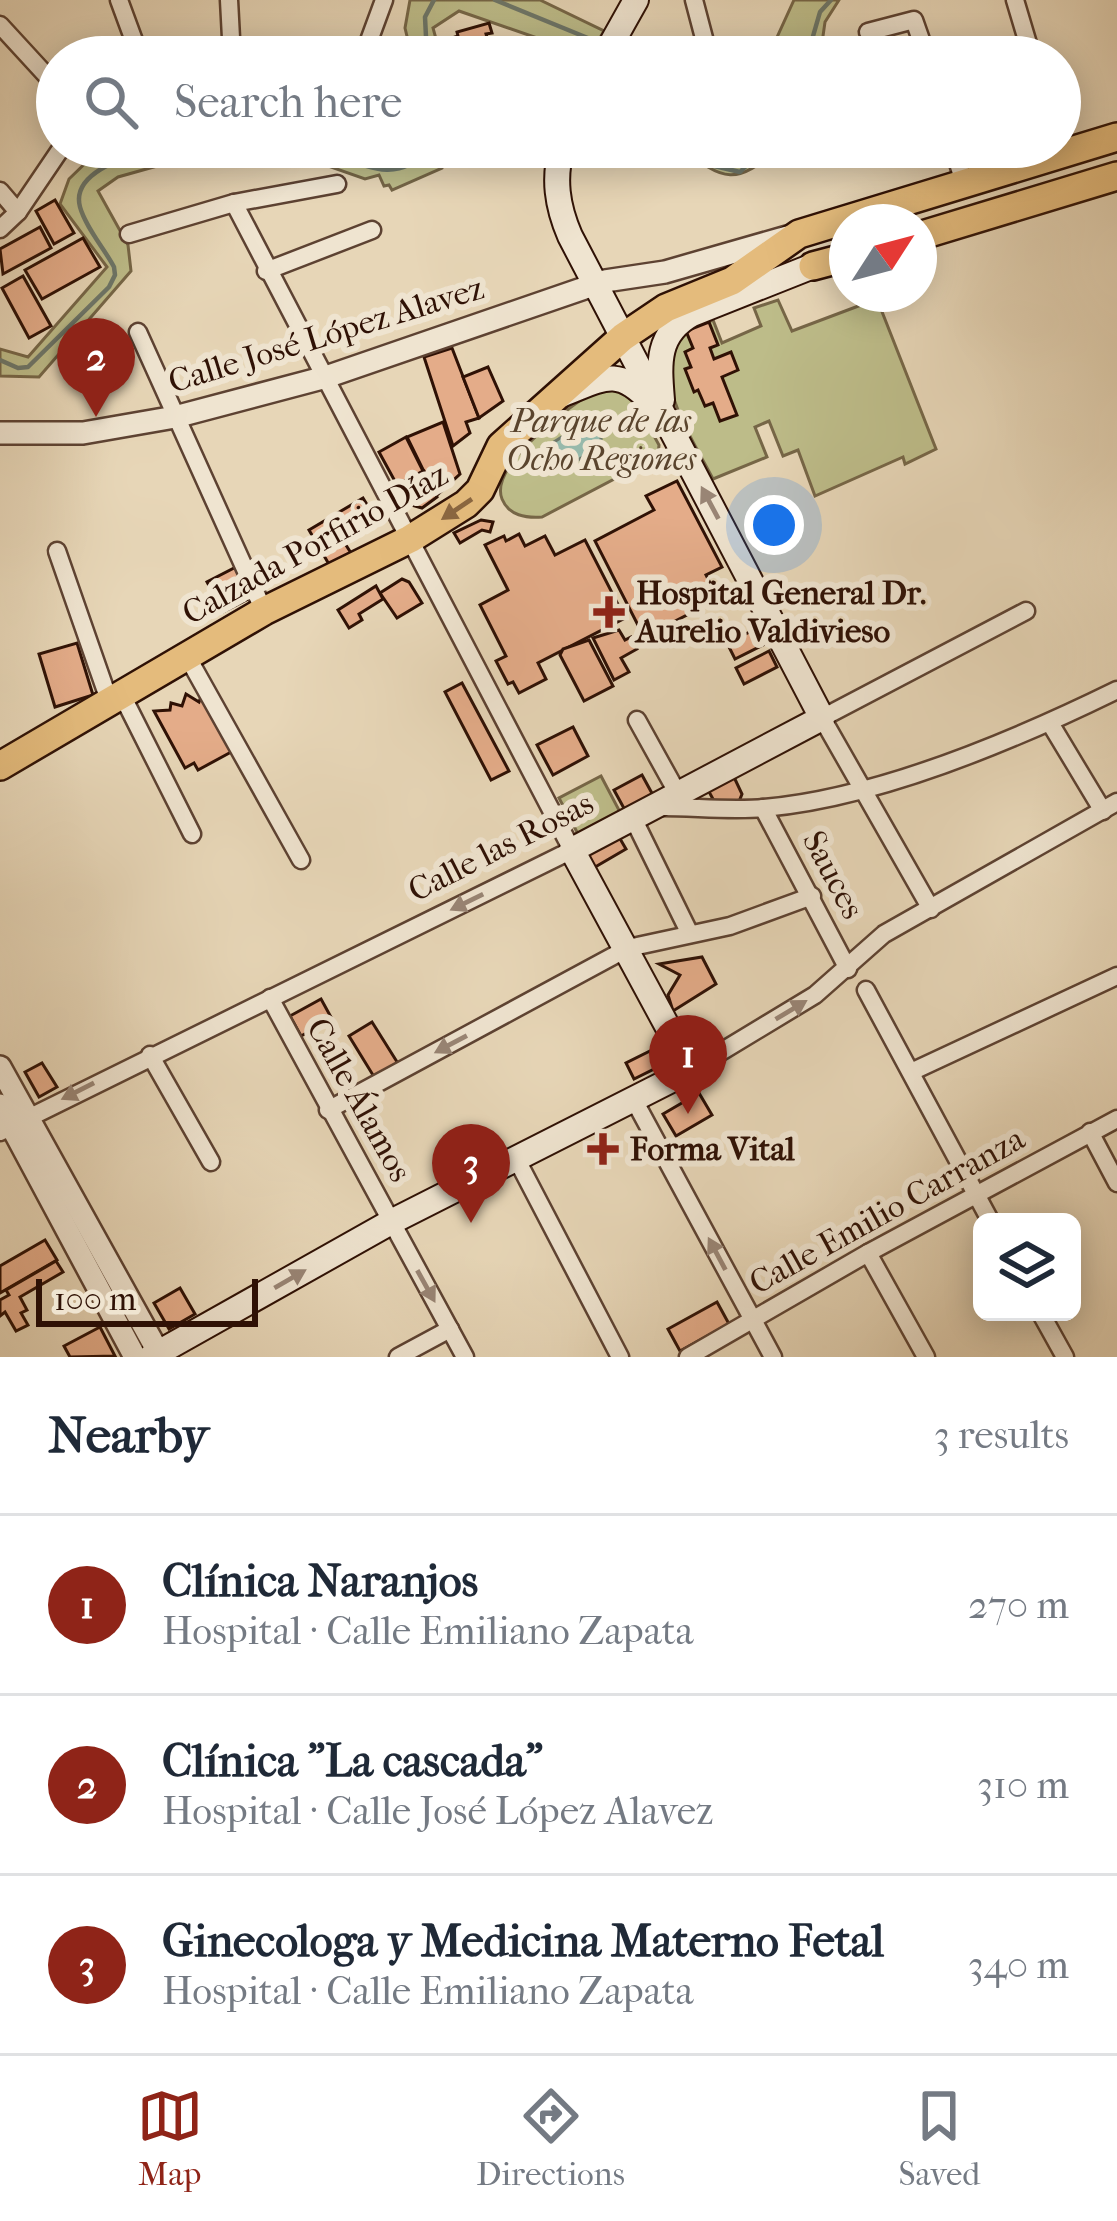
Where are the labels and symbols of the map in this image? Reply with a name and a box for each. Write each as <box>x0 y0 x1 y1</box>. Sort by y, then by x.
north arrow <box>829 204 937 312</box>
street label: Calle José López Alavez <box>164 268 488 402</box>
pin: 2 <box>57 318 135 417</box>
park label: Parque de las Ocho Regiones <box>506 402 697 479</box>
street label: Calzada Porfirio Díaz <box>176 455 454 633</box>
one-way arrow <box>700 485 721 520</box>
your location <box>744 495 804 555</box>
one-way arrow <box>441 497 473 520</box>
place label: Hospital General Dr. Aurelio Valdivieso <box>634 574 926 651</box>
marker: Hospital General Dr. Aurelio Valdivieso <box>593 596 625 628</box>
street label: Calle las Rosas <box>402 784 600 910</box>
street label: Sauces <box>794 824 872 926</box>
one-way arrow <box>450 891 484 911</box>
one-way arrow <box>774 1000 808 1021</box>
street label: Calle Álamos <box>298 1011 421 1189</box>
pin: 1 <box>649 1015 727 1114</box>
one-way arrow <box>433 1033 468 1054</box>
one-way arrow <box>61 1080 96 1100</box>
street label: Calle Emilio Carranza <box>743 1119 1032 1303</box>
pin: 3 <box>432 1124 510 1223</box>
place label: Forma Vital <box>630 1130 796 1169</box>
marker: Forma Vital <box>587 1133 619 1165</box>
one-way arrow <box>707 1237 728 1272</box>
one-way arrow <box>415 1268 436 1303</box>
one-way arrow <box>272 1269 307 1290</box>
scale bar <box>36 1273 258 1326</box>

